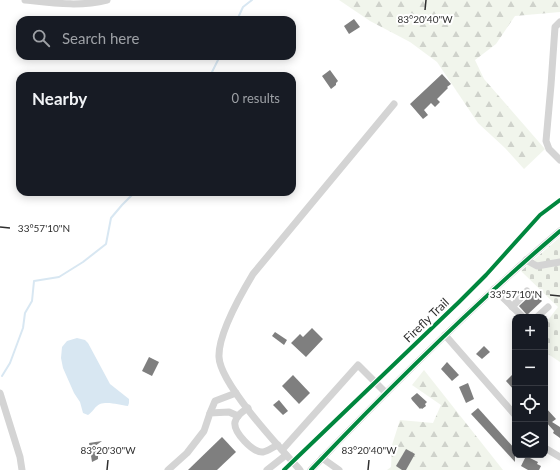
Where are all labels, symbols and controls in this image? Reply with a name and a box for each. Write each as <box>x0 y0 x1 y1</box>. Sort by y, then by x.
text: 83°20'40"W <box>397 13 453 25</box>
search box <box>16 16 296 60</box>
icon: search <box>30 27 52 49</box>
text: Search here <box>62 29 139 47</box>
text: Nearby <box>32 88 87 109</box>
text: 0 results <box>232 90 280 106</box>
text: 33°57'10"N <box>18 222 70 234</box>
text: 33°57'10"N <box>490 288 542 300</box>
street label: Firefly Trail <box>400 295 452 345</box>
map controls <box>512 314 548 458</box>
button: + <box>512 314 548 350</box>
button: − <box>512 350 548 386</box>
button: locate <box>512 386 548 422</box>
button: layers <box>512 422 548 458</box>
text: 83°20'30"W <box>80 444 136 456</box>
text: 83°20'40"W <box>341 444 397 456</box>

